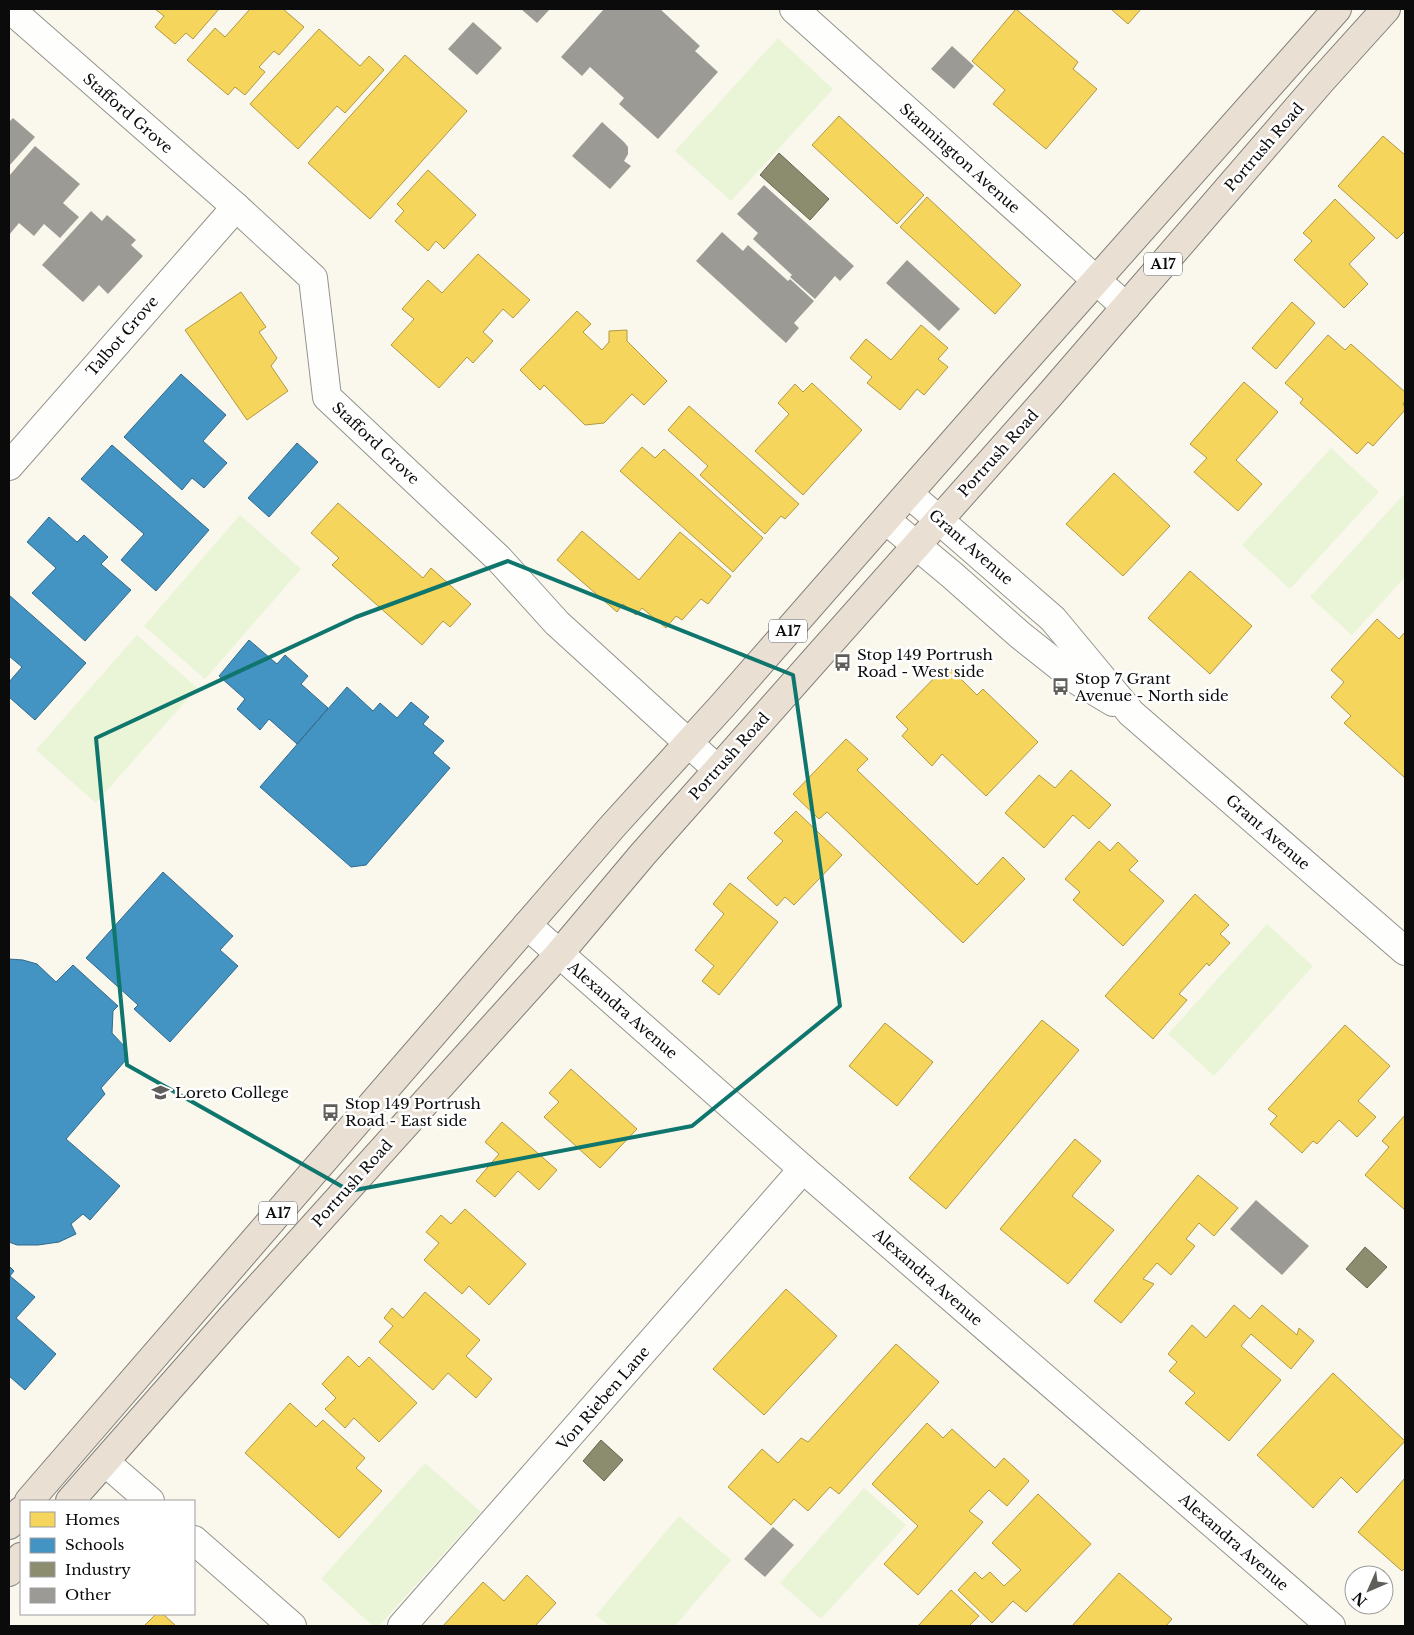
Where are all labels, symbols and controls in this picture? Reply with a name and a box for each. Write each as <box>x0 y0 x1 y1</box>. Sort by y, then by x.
street label: Stafford Grove <box>79 69 177 157</box>
street label: Stannington Avenue <box>896 99 1024 217</box>
street label: Portrush Road <box>1220 99 1308 195</box>
road number: A17 <box>1144 252 1182 276</box>
street label: Talbot Grove <box>82 292 162 380</box>
street label: Stafford Grove <box>328 398 424 488</box>
street label: Portrush Road <box>954 405 1042 501</box>
street label: Grant Avenue <box>925 505 1017 589</box>
road number: A17 <box>769 620 807 642</box>
place label: Stop 149 Portrush Road - West side <box>857 645 993 681</box>
bus stop icon: Stop 149 Portrush Road - West side <box>833 653 853 673</box>
place label: Stop 7 Grant Avenue - North side <box>1074 669 1229 705</box>
bus stop icon: Stop 7 Grant Avenue - North side <box>1051 677 1071 697</box>
street label: Portrush Road <box>685 708 773 804</box>
street label: Grant Avenue <box>1222 790 1314 874</box>
street label: Alexandra Avenue <box>564 957 682 1063</box>
school or university icon: Loreto College <box>151 1082 171 1102</box>
place label: Loreto College <box>175 1083 289 1102</box>
place label: Stop 149 Portrush Road - East side <box>345 1094 481 1130</box>
bus stop icon: Stop 149 Portrush Road - East side <box>321 1102 341 1122</box>
street label: Portrush Road <box>308 1135 396 1231</box>
road number: A17 <box>259 1202 297 1224</box>
street label: Alexandra Avenue <box>869 1224 987 1330</box>
street label: Von Rieben Lane <box>552 1342 653 1455</box>
street label: Alexandra Avenue <box>1175 1489 1293 1595</box>
legend <box>20 1500 195 1615</box>
text: Homes <box>65 1510 120 1529</box>
text: Schools <box>65 1535 125 1554</box>
text: Industry <box>65 1560 131 1579</box>
north arrow <box>1344 1565 1394 1615</box>
text: Other <box>65 1585 112 1604</box>
text: N <box>1349 1588 1371 1610</box>

